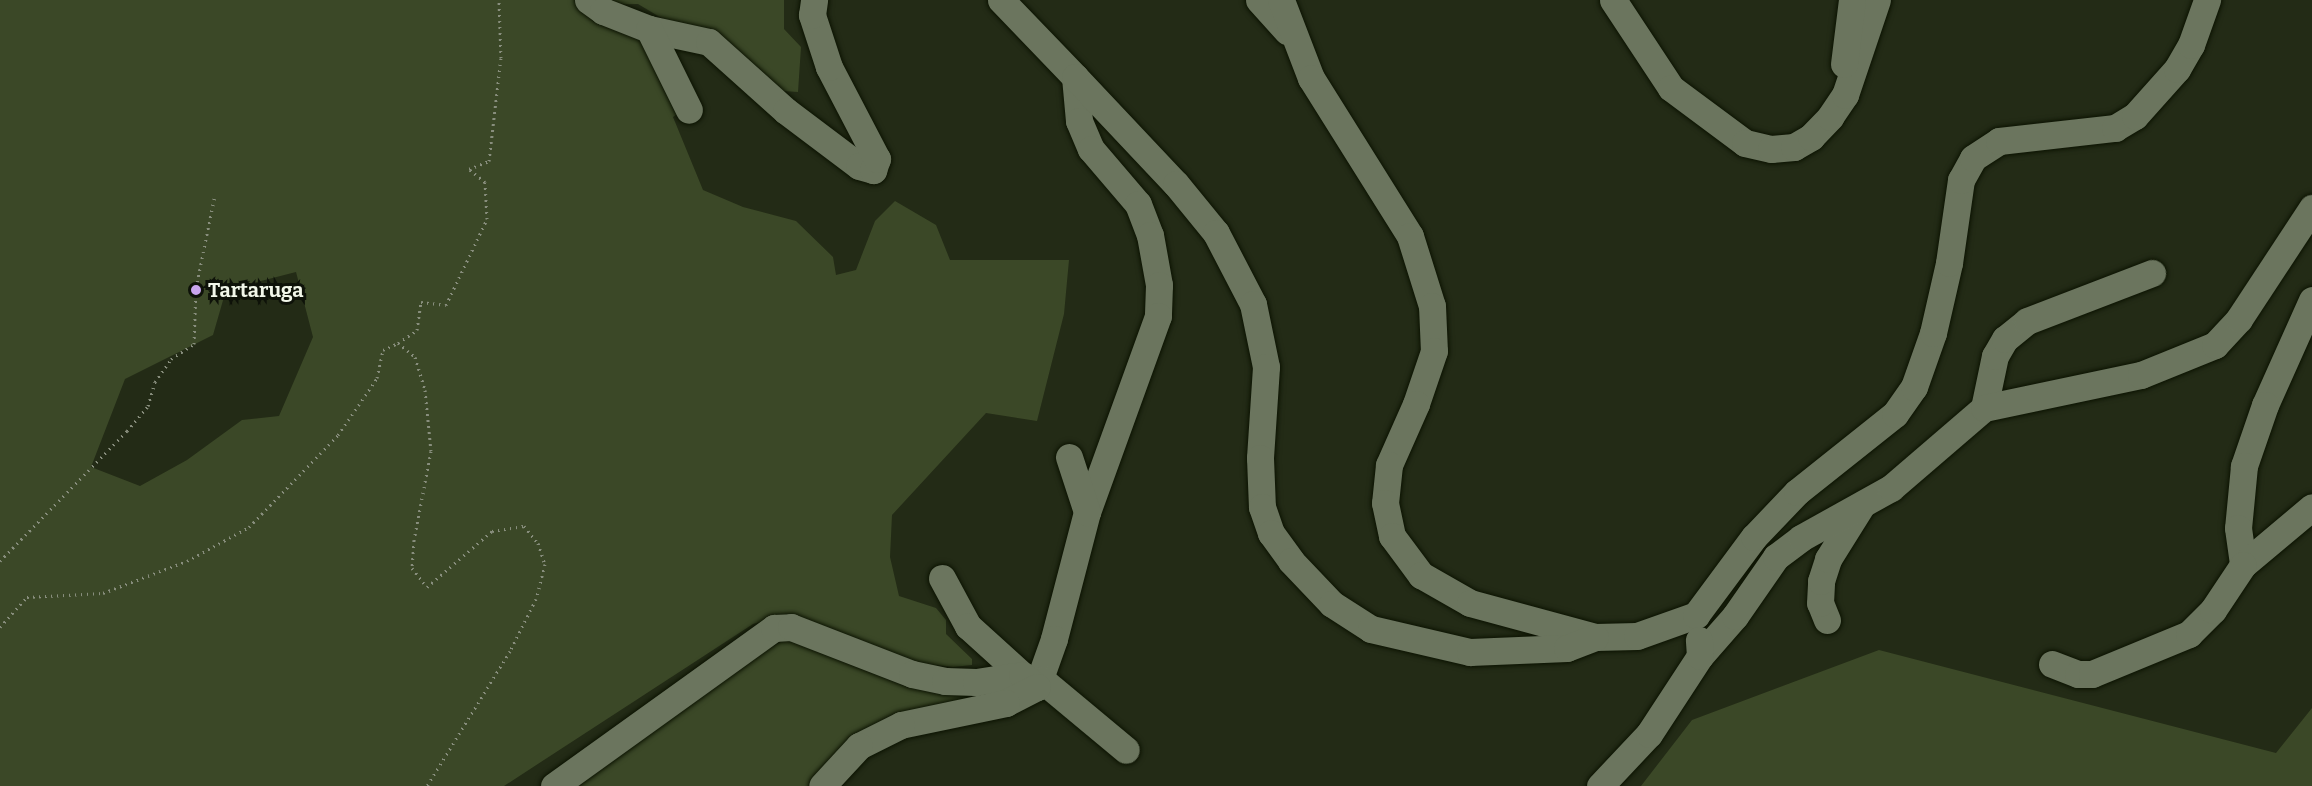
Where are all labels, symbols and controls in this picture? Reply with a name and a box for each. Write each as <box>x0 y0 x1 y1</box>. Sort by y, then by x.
place label: Tartaruga <box>208 278 303 302</box>
marker: Tartaruga <box>189 283 203 297</box>

